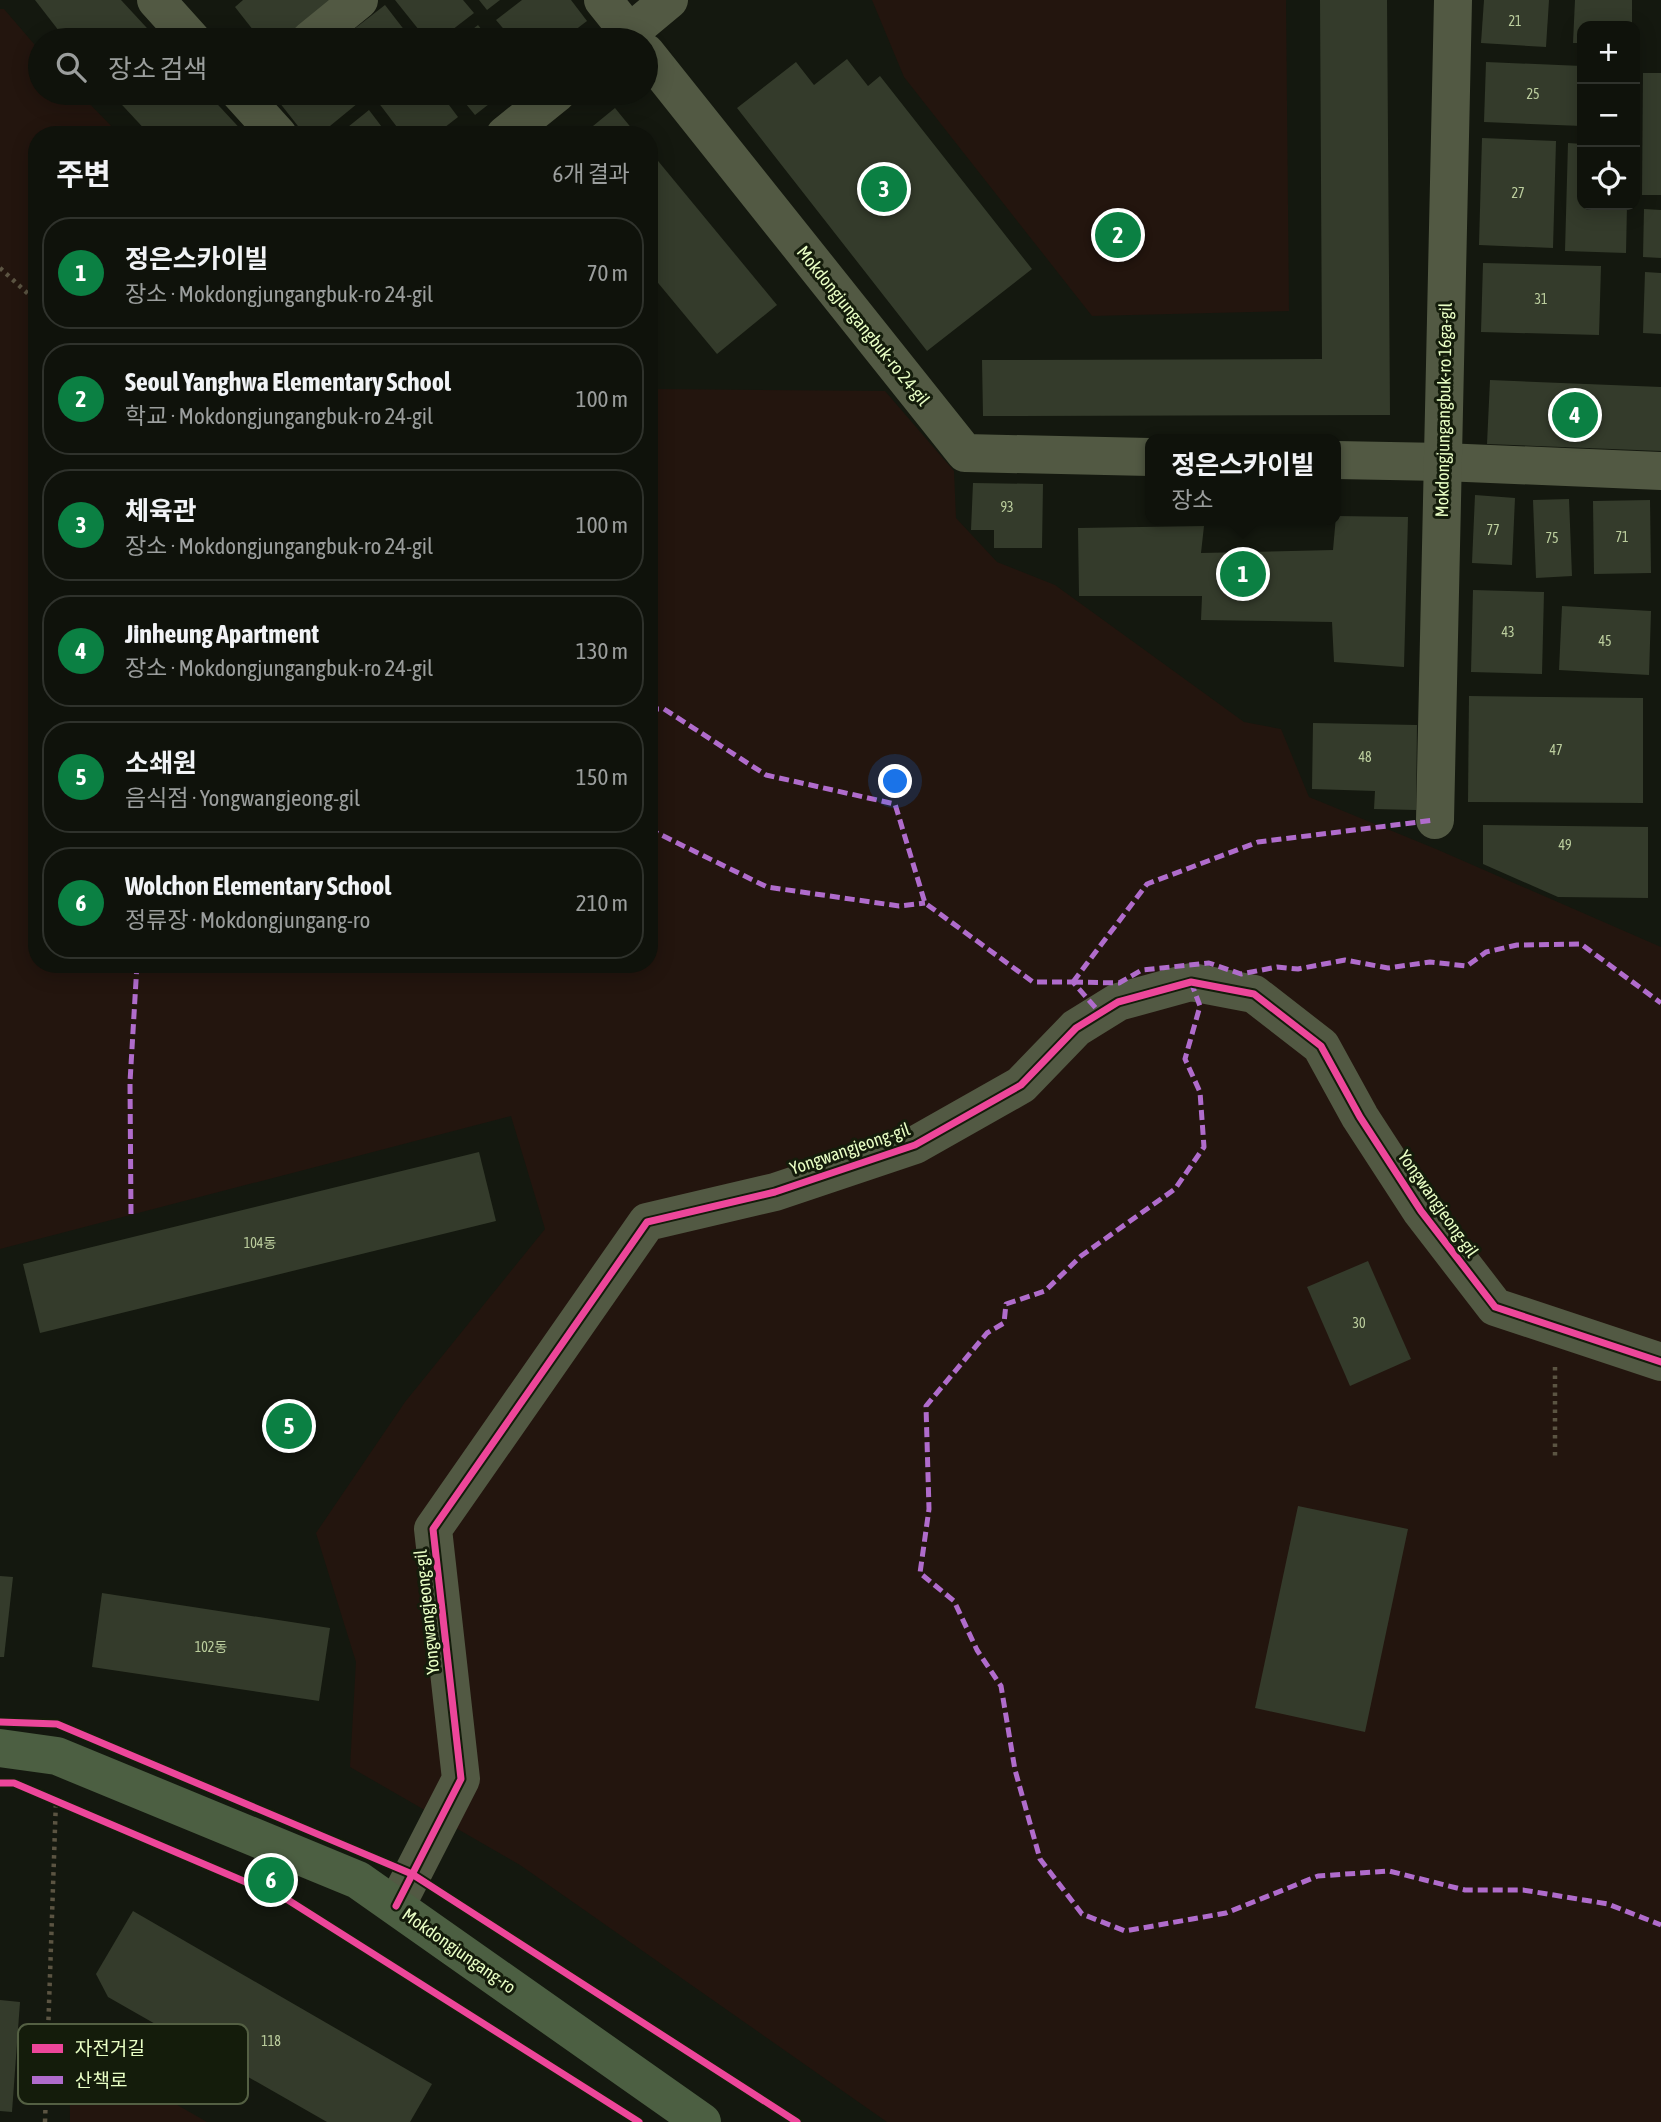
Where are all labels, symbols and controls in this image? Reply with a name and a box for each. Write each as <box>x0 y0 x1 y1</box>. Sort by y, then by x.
house number: 21 <box>1508 13 1522 29</box>
map controls <box>1577 21 1640 210</box>
button: + <box>1577 21 1640 84</box>
search box <box>28 28 658 105</box>
icon: search <box>52 48 90 86</box>
text: 장소 검색 <box>108 54 207 84</box>
button: − <box>1577 84 1640 147</box>
house number: 25 <box>1526 86 1540 102</box>
button: locate <box>1577 147 1640 210</box>
text: 주변 <box>56 157 111 191</box>
text: 6개 결과 <box>553 161 630 187</box>
pin: 3 <box>861 163 907 215</box>
house number: 27 <box>1511 185 1525 201</box>
pin: 2 <box>1095 209 1141 261</box>
street label: Mokdongjungangbuk-ro 24-gil <box>793 242 934 410</box>
text: 정은스카이빌 <box>125 244 269 274</box>
text: 1 <box>76 260 86 286</box>
text: 70 m <box>587 260 628 286</box>
text: 장소 · Mokdongjungangbuk-ro 24-gil <box>125 281 433 307</box>
house number: 31 <box>1534 291 1548 307</box>
street label: Mokdongjungangbuk-ro 16ga-gil <box>1431 302 1456 518</box>
text: Seoul Yanghwa Elementary School <box>125 367 451 397</box>
text: 2 <box>76 386 86 412</box>
text: 100 m <box>576 386 628 412</box>
pin: 4 <box>1552 389 1598 441</box>
text: 학교 · Mokdongjungangbuk-ro 24-gil <box>125 403 433 429</box>
popup <box>1145 434 1341 525</box>
text: 정은스카이빌 <box>1171 450 1315 480</box>
text: 장소 <box>1171 487 1214 513</box>
text: 체육관 <box>125 496 197 526</box>
house number: 93 <box>1000 499 1014 515</box>
text: 3 <box>76 512 86 538</box>
text: 100 m <box>576 512 628 538</box>
house number: 77 <box>1486 522 1500 538</box>
house number: 71 <box>1615 529 1629 545</box>
house number: 75 <box>1545 530 1559 546</box>
text: 장소 · Mokdongjungangbuk-ro 24-gil <box>125 533 433 559</box>
pin: 1 <box>1220 548 1266 600</box>
text: Jinheung Apartment <box>125 619 319 649</box>
house number: 43 <box>1501 624 1515 640</box>
house number: 45 <box>1598 633 1612 649</box>
text: 4 <box>76 638 86 664</box>
text: 130 m <box>576 638 628 664</box>
text: 장소 · Mokdongjungangbuk-ro 24-gil <box>125 655 433 681</box>
house number: 47 <box>1549 742 1563 758</box>
text: 소쇄원 <box>125 748 197 778</box>
house number: 48 <box>1358 749 1372 765</box>
text: 5 <box>76 764 86 790</box>
text: 150 m <box>576 764 628 790</box>
your location <box>878 764 912 798</box>
text: 음식점 · Yongwangjeong-gil <box>125 785 360 811</box>
house number: 49 <box>1558 837 1572 853</box>
text: Wolchon Elementary School <box>125 871 391 901</box>
text: 6 <box>76 890 86 916</box>
text: 210 m <box>576 890 628 916</box>
text: 정류장 · Mokdongjungang-ro <box>125 907 370 933</box>
street label: Yongwangjeong-gil <box>787 1118 913 1179</box>
street label: Yongwangjeong-gil <box>1394 1146 1483 1261</box>
house number: 104동 <box>244 1235 276 1251</box>
house number: 30 <box>1352 1315 1366 1331</box>
pin: 5 <box>266 1400 312 1452</box>
street label: Yongwangjeong-gil <box>409 1548 444 1676</box>
house number: 102동 <box>195 1639 227 1655</box>
pin: 6 <box>248 1854 294 1906</box>
street label: Mokdongjungang-ro <box>399 1904 520 1998</box>
legend <box>18 2024 248 2104</box>
house number: 118 <box>261 2033 281 2049</box>
text: 자전거길 <box>75 2037 145 2059</box>
text: 산책로 <box>75 2069 127 2091</box>

